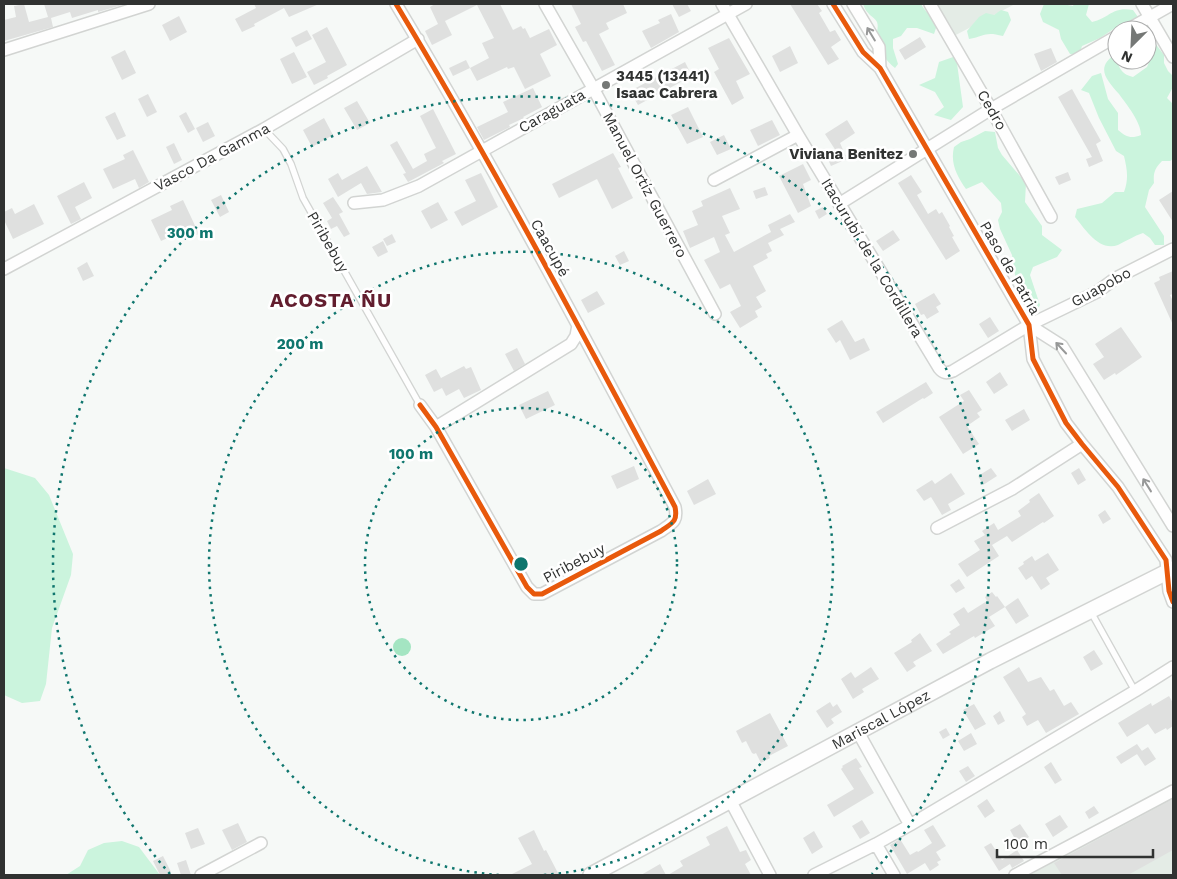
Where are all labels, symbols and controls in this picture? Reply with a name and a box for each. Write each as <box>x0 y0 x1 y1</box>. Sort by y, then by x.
north arrow <box>1107 20 1157 70</box>
one-way arrow <box>866 28 876 42</box>
text: N <box>1119 47 1135 66</box>
place label: 3445 (13441) Isaac Cabrera <box>616 67 718 102</box>
marker: 3445 (13441) Isaac Cabrera <box>600 79 612 91</box>
street label: Caraguata <box>516 85 589 137</box>
street label: Cedro <box>973 87 1011 133</box>
street label: Manuel Ortíz Guerrero <box>599 109 691 261</box>
street label: Vasco Da Gamma <box>151 119 273 195</box>
place label: Viviana Benitez <box>789 145 903 163</box>
marker: Viviana Benitez <box>907 148 919 160</box>
street label: Itacurubí de la Cordillera <box>817 175 927 341</box>
street label: Piribebuy <box>303 208 353 276</box>
street label: Caacupé <box>527 216 573 280</box>
street label: Paso de Patria <box>976 218 1044 318</box>
text: 300 m <box>167 224 213 242</box>
street label: Guapobo <box>1068 263 1134 311</box>
district label: ACOSTA ÑU <box>270 288 392 312</box>
text: 200 m <box>277 335 323 353</box>
one-way arrow <box>1055 342 1067 354</box>
text: 100 m <box>389 445 433 463</box>
one-way arrow <box>1142 478 1153 492</box>
street label: Piribebuy <box>540 539 608 587</box>
centre of rings <box>512 555 530 573</box>
street label: Mariscal López <box>829 686 933 753</box>
scale bar <box>997 826 1153 858</box>
text: 100 m <box>1004 835 1048 853</box>

